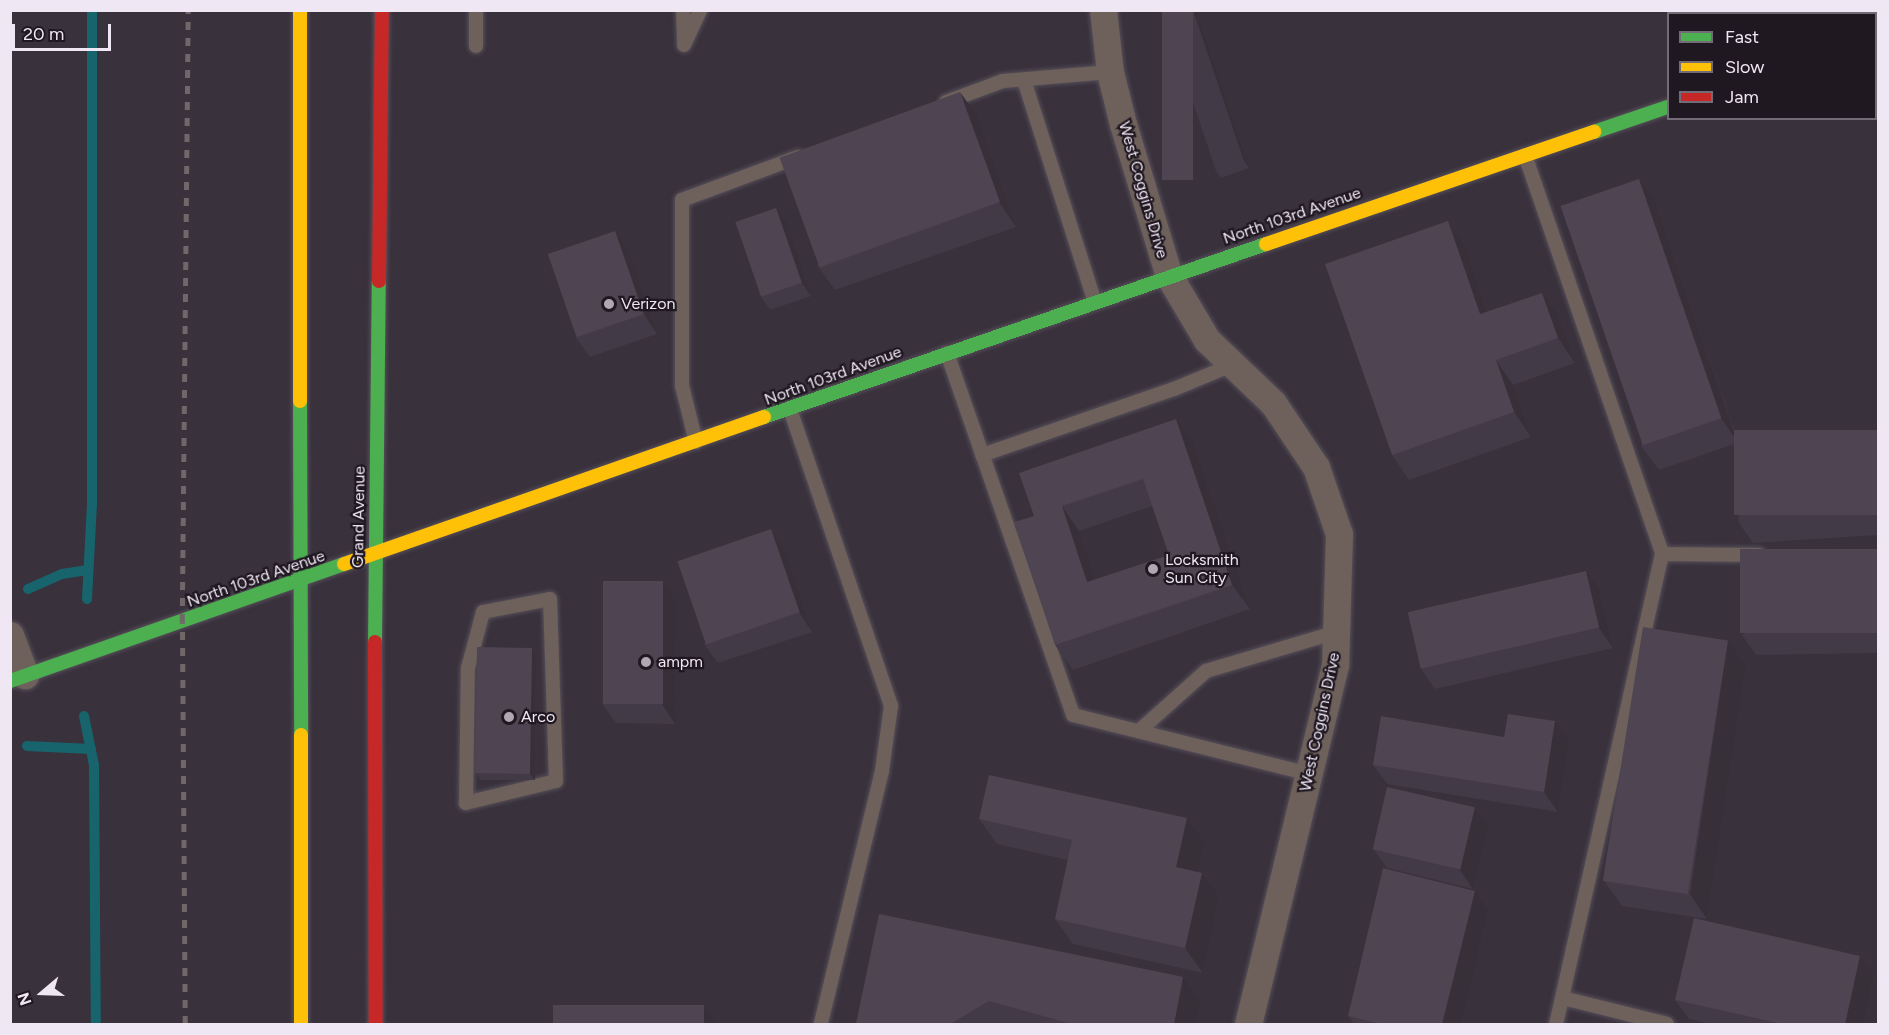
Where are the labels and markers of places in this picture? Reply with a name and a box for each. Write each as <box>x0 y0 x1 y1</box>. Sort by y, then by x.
place label: Verizon <box>621 294 675 314</box>
marker: Verizon <box>602 297 616 311</box>
place label: Locksmith Sun City <box>1165 550 1239 588</box>
marker: Locksmith Sun City <box>1146 562 1160 576</box>
place label: ampm <box>658 652 703 672</box>
marker: ampm <box>639 655 653 669</box>
place label: Arco <box>521 707 555 727</box>
marker: Arco <box>502 710 516 724</box>

